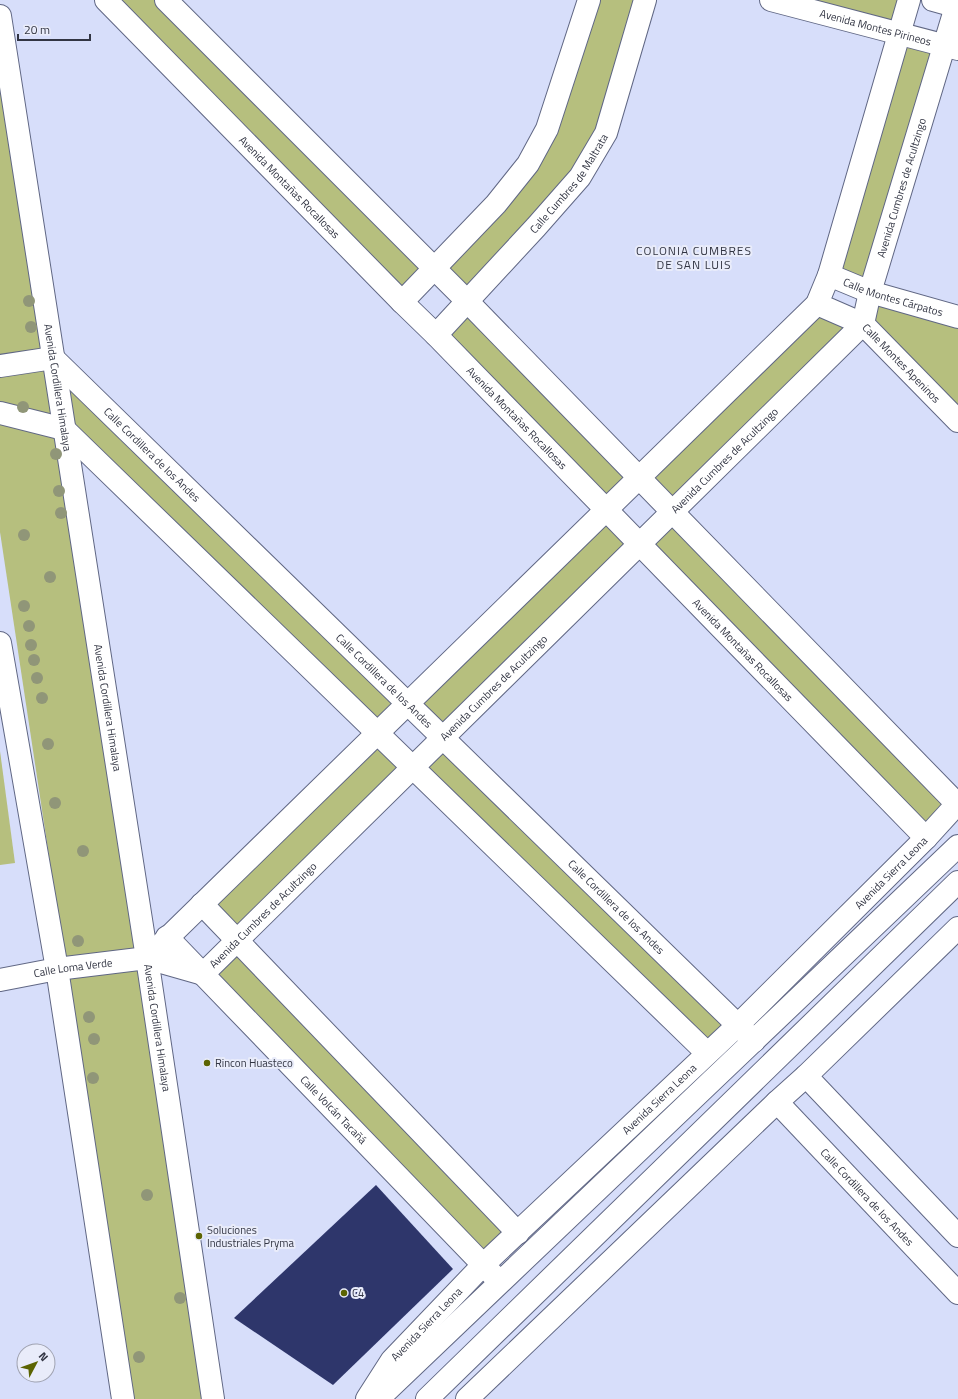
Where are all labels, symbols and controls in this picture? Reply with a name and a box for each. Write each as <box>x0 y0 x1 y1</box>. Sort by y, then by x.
street label: Avenida Montes Pirineos <box>818 5 933 50</box>
scale bar <box>18 16 90 42</box>
text: 20 m <box>24 20 50 39</box>
street label: Avenida Cumbres de Acultzingo <box>873 116 930 259</box>
street label: Calle Cumbres de Maltrata <box>526 130 612 237</box>
street label: Avenida Montañas Rocallosas <box>235 132 343 242</box>
district label: COLONIA CUMBRES DE SAN LUIS <box>636 241 752 274</box>
street label: Calle Montes Cárpatos <box>841 274 945 320</box>
street label: Calle Montes Apeninos <box>859 320 944 406</box>
street label: Avenida Cordillera Himalaya <box>40 323 76 453</box>
street label: Avenida Montañas Rocallosas <box>463 363 571 473</box>
street label: Calle Cordillera de los Andes <box>100 404 204 505</box>
street label: Avenida Cumbres de Acultzingo <box>667 404 782 517</box>
street label: Avenida Montañas Rocallosas <box>689 595 797 705</box>
street label: Calle Cordillera de los Andes <box>332 630 436 732</box>
street label: Avenida Cumbres de Acultzingo <box>436 631 551 744</box>
street label: Avenida Cordillera Himalaya <box>90 643 126 773</box>
street label: Avenida Sierra Leona <box>851 833 931 913</box>
street label: Calle Cordillera de los Andes <box>564 856 668 958</box>
street label: Avenida Cumbres de Acultzingo <box>206 858 320 972</box>
street label: Calle Loma Verde <box>32 954 114 981</box>
street label: Avenida Cordillera Himalaya <box>140 963 175 1093</box>
place label: Rincon Huasteco <box>215 1055 293 1071</box>
marker: Rincon Huasteco <box>202 1058 212 1068</box>
street label: Avenida Sierra Leona <box>619 1060 700 1138</box>
street label: Calle Volcán Tacañá <box>297 1072 371 1148</box>
street label: Calle Cordillera de los Andes <box>817 1145 917 1250</box>
place label: Soluciones Industriales Pryma <box>207 1222 294 1251</box>
marker: Soluciones Industriales Pryma <box>194 1231 204 1241</box>
street label: Avenida Sierra Leona <box>387 1283 466 1365</box>
place label: C4 <box>352 1285 364 1301</box>
marker: C4 <box>339 1288 349 1298</box>
north arrow <box>16 1343 56 1383</box>
text: N <box>35 1348 52 1365</box>

